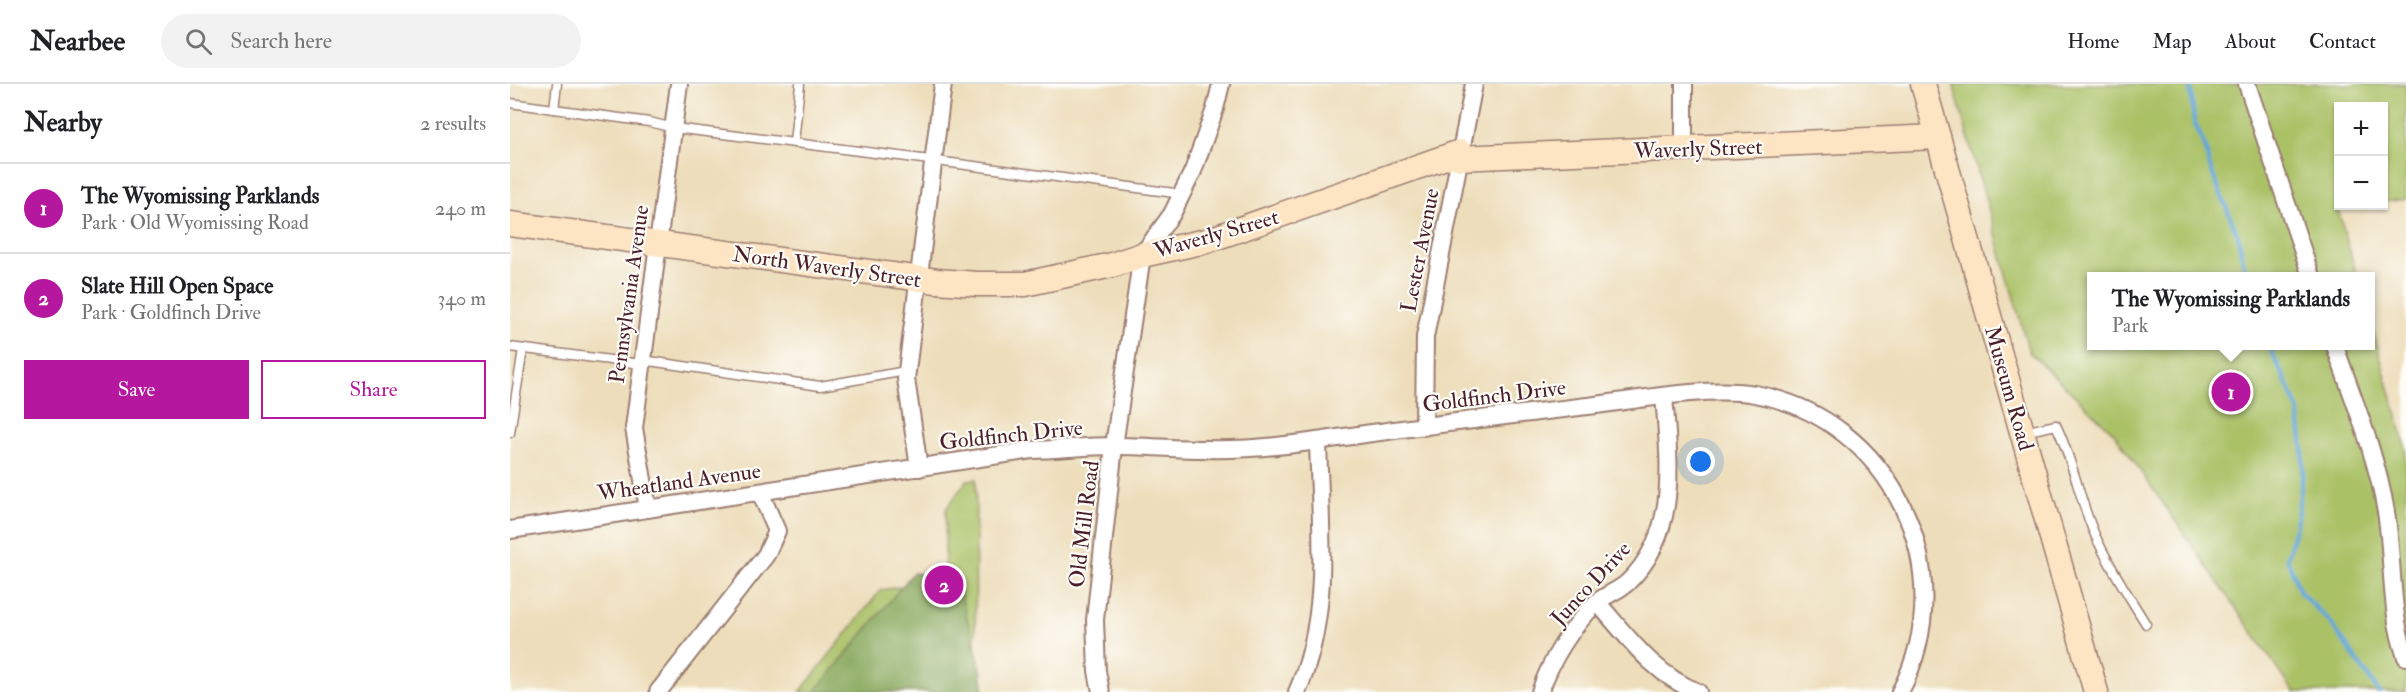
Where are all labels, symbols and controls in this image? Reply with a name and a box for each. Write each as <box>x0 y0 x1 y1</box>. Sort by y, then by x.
search box <box>161 14 581 68</box>
text: Nearbee <box>30 24 125 59</box>
icon: search <box>182 25 215 58</box>
text: Search here <box>230 27 332 55</box>
text: Home <box>2067 28 2119 55</box>
text: Map <box>2152 28 2192 55</box>
text: About <box>2225 28 2276 55</box>
text: Contact <box>2309 28 2376 55</box>
map controls <box>2334 102 2388 210</box>
button: + <box>2334 102 2388 156</box>
text: Nearby <box>24 107 102 139</box>
text: 2 results <box>420 111 486 136</box>
street label: Waverly Street <box>1632 133 1763 165</box>
button: − <box>2334 156 2388 210</box>
text: The Wyomissing Parklands <box>81 182 319 210</box>
street label: Lester Avenue <box>1394 186 1446 314</box>
text: 1 <box>40 196 47 221</box>
text: 240 m <box>435 196 486 221</box>
street label: Pennsylvania Avenue <box>603 203 655 385</box>
street label: Waverly Street <box>1150 203 1282 265</box>
text: Park · Old Wyomissing Road <box>81 210 309 235</box>
street label: North Waverly Street <box>731 240 923 294</box>
text: Slate Hill Open Space <box>81 272 273 300</box>
popup <box>2087 272 2375 350</box>
text: The Wyomissing Parklands <box>2112 285 2350 313</box>
text: 2 <box>38 286 49 311</box>
text: 340 m <box>438 286 486 311</box>
text: Park · Goldfinch Drive <box>81 300 261 325</box>
text: Park <box>2112 313 2148 338</box>
street label: Museum Road <box>1978 323 2040 454</box>
button: Save <box>24 360 249 419</box>
button: Share <box>261 360 486 419</box>
pin: 1 <box>2212 370 2250 414</box>
street label: Goldfinch Drive <box>1421 373 1567 419</box>
street label: Goldfinch Drive <box>938 414 1084 456</box>
your location <box>1686 447 1715 476</box>
street label: Wheatland Avenue <box>595 457 763 507</box>
street label: Old Mill Road <box>1062 459 1106 589</box>
street label: Junco Drive <box>1544 536 1637 633</box>
pin: 2 <box>924 562 964 608</box>

